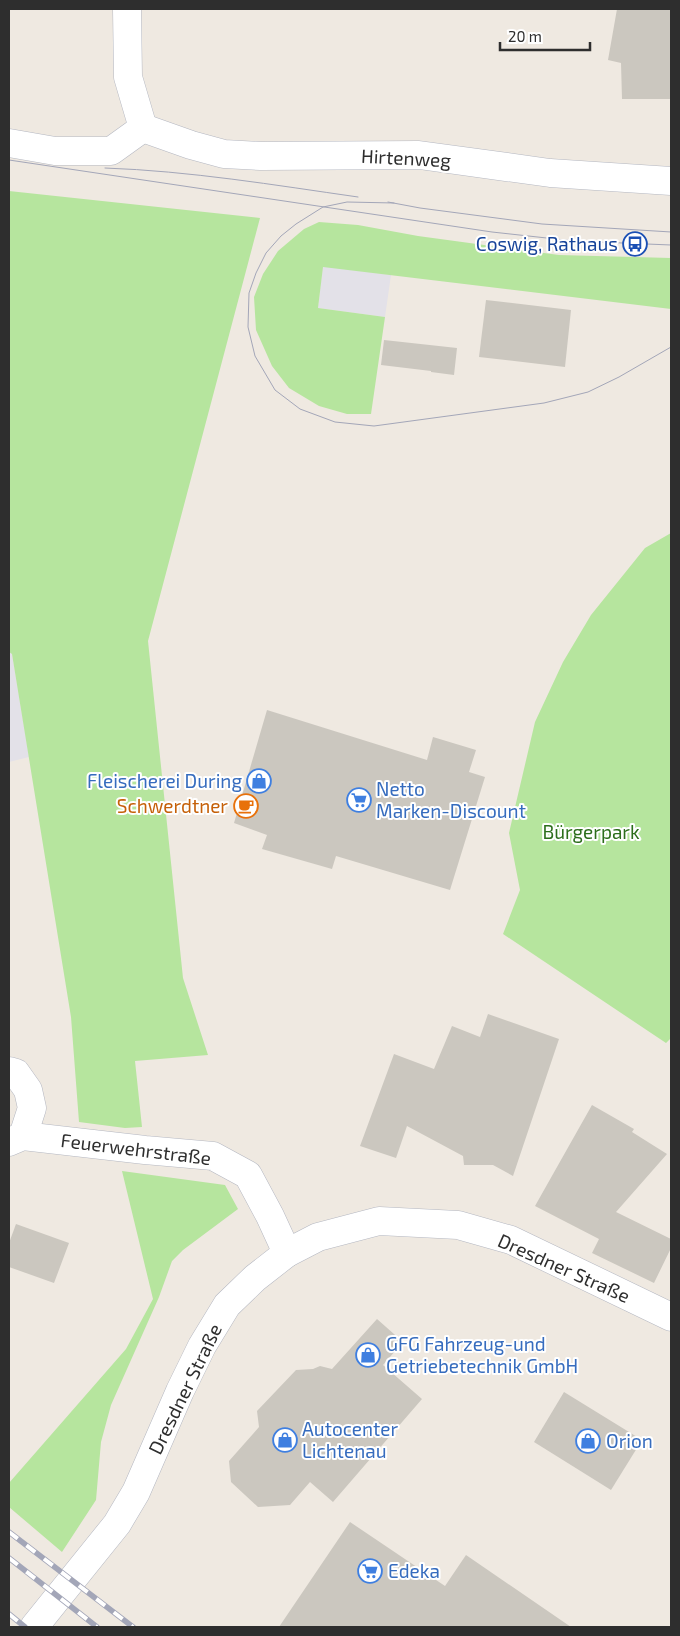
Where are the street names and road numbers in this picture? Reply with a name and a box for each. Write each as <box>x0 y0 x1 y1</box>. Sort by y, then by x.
street label: Hirtenweg <box>361 144 452 171</box>
street label: Feuerwehrstraße <box>60 1128 213 1169</box>
street label: Dresdner Straße <box>495 1228 634 1307</box>
street label: Dresdner Straße <box>143 1320 226 1458</box>

